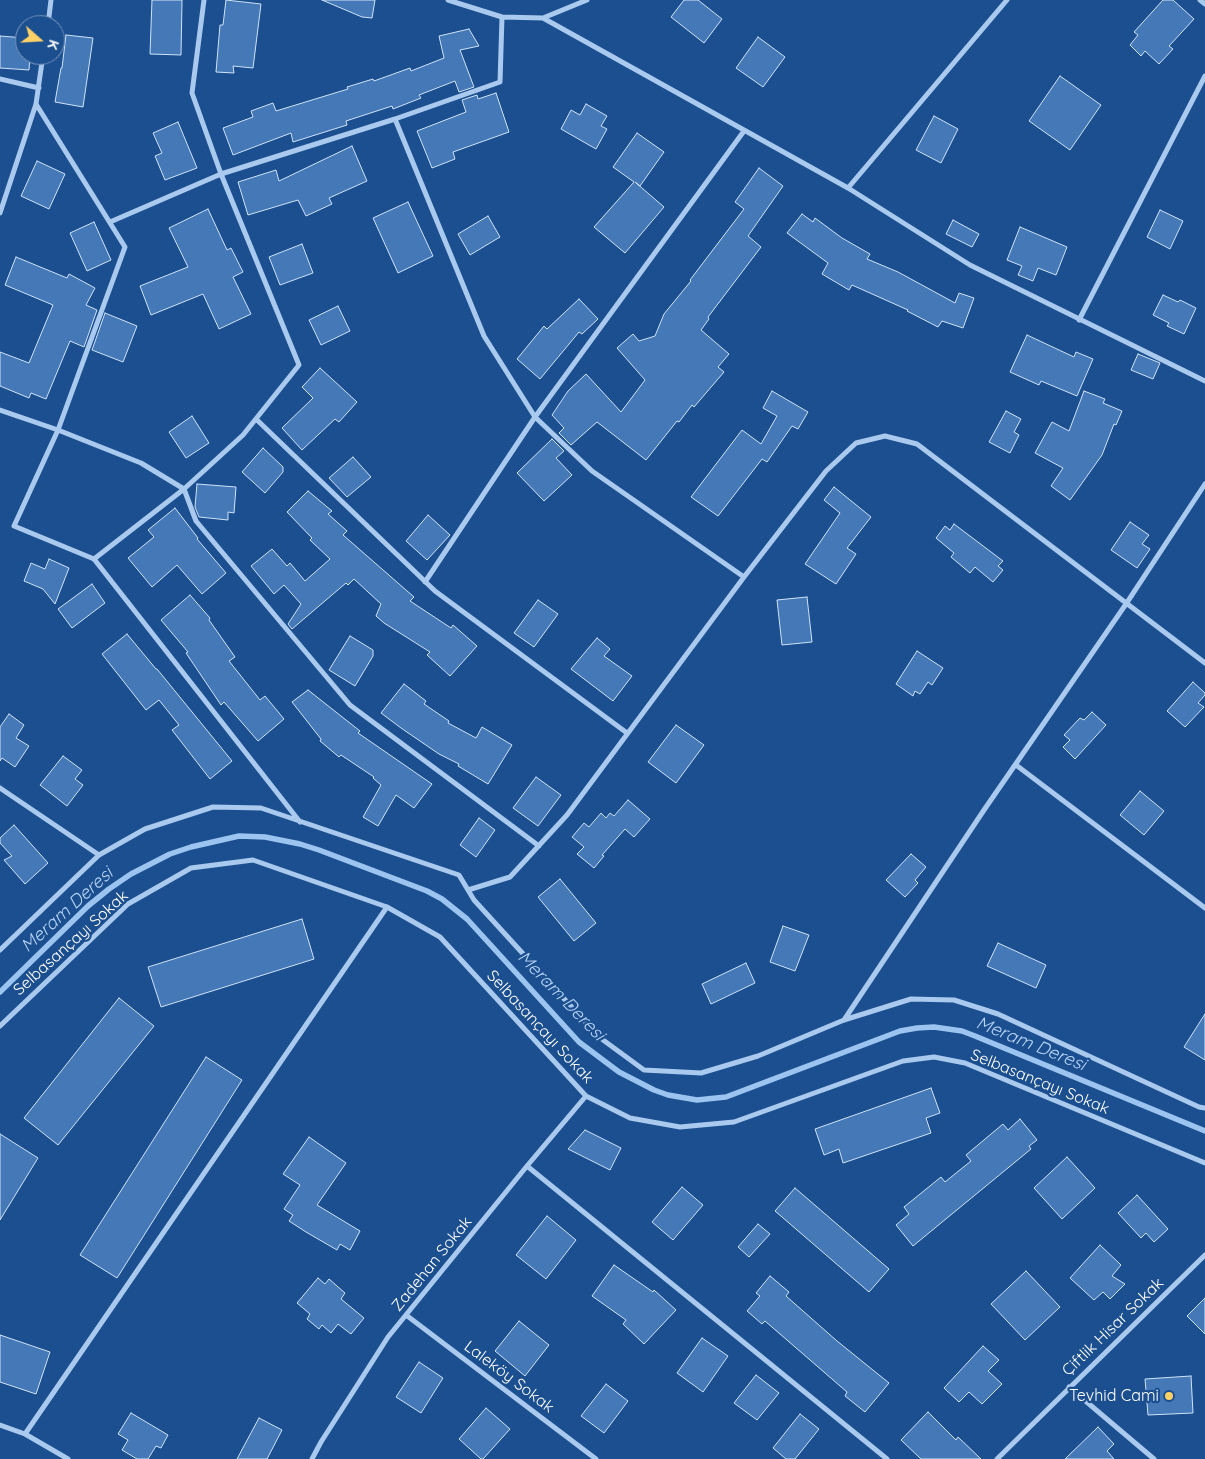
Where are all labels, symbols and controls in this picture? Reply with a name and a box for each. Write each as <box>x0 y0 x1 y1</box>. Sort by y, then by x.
north arrow <box>15 15 65 65</box>
text: K <box>43 37 63 52</box>
water label: Meram Deresi <box>17 863 117 957</box>
street label: Selbasançayı Sokak <box>10 886 132 1000</box>
water label: Meram Deresi <box>513 947 609 1045</box>
street label: Selbasançayı Sokak <box>483 966 597 1088</box>
water label: Meram Deresi <box>973 1012 1089 1076</box>
street label: Selbasançayı Sokak <box>968 1045 1112 1119</box>
street label: Zadehan Sokak <box>388 1213 476 1315</box>
street label: Çiftlik Hisar Sokak <box>1058 1274 1168 1380</box>
street label: Laleköy Sokak <box>460 1337 558 1417</box>
place label: Tevhid Cami <box>1069 1386 1159 1406</box>
marker: Tevhid Cami <box>1163 1390 1175 1402</box>

